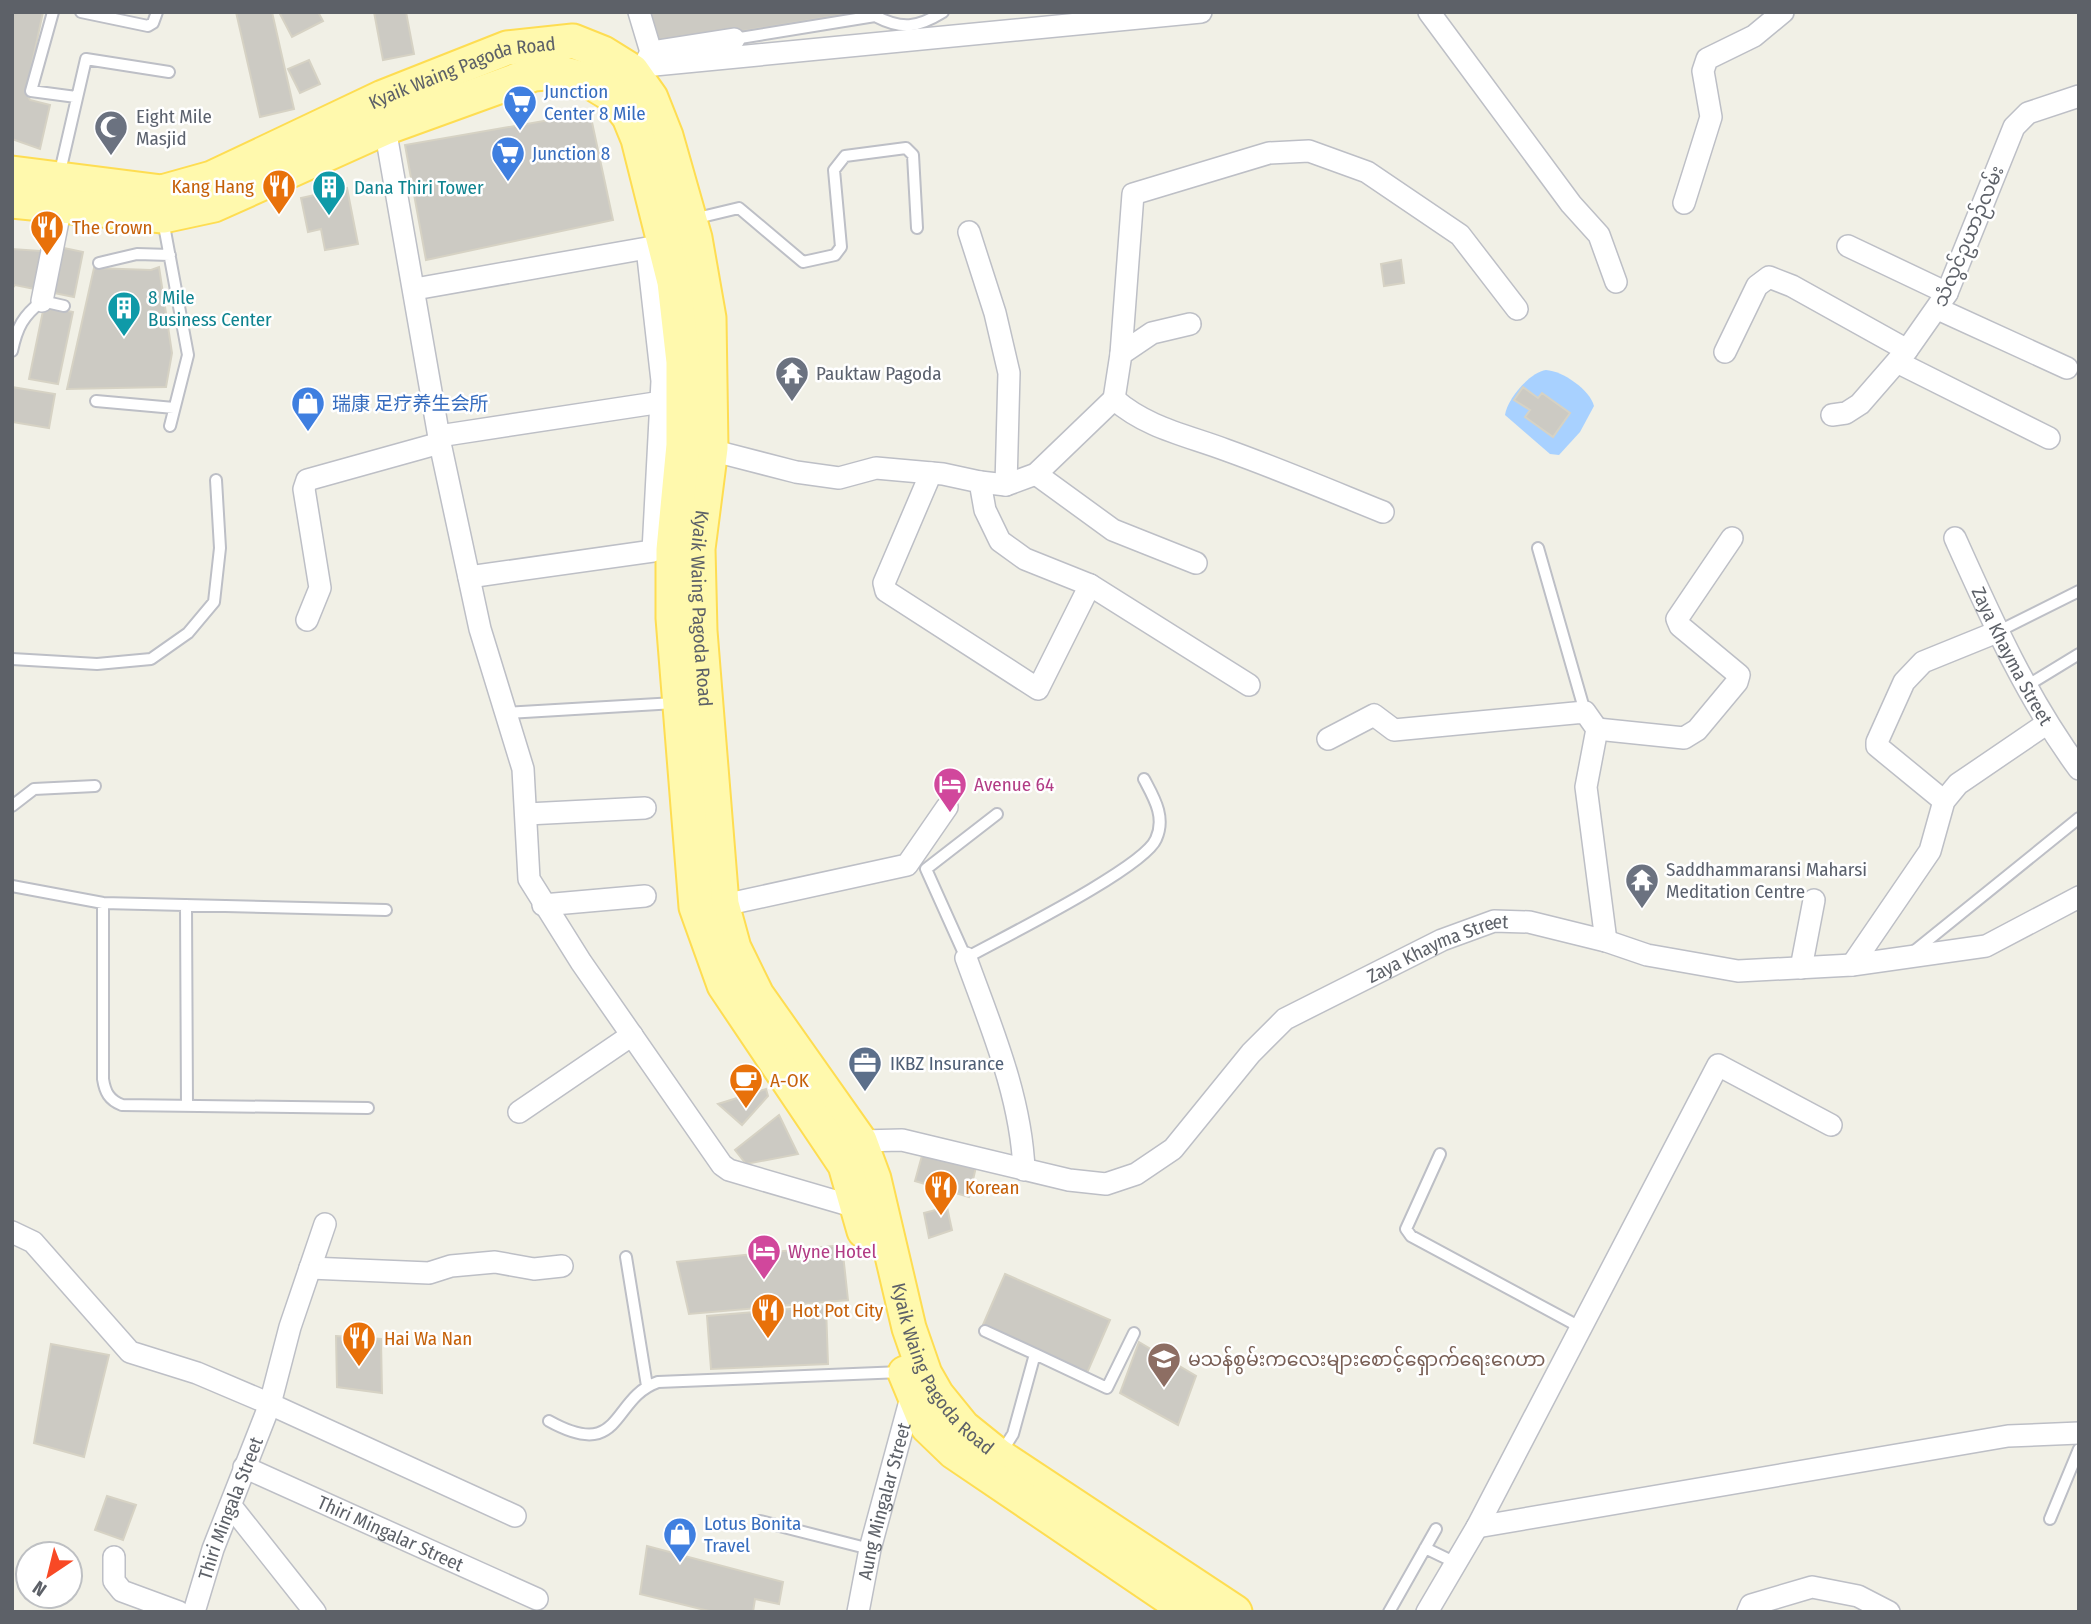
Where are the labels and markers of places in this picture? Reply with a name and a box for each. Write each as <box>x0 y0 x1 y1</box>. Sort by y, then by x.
place label: Junction Center 8 Mile <box>544 80 646 125</box>
supermarket icon: Junction Center 8 Mile <box>501 83 539 132</box>
place label: Eight Mile Masjid <box>136 105 212 150</box>
mosque icon: Eight Mile Masjid <box>92 108 130 157</box>
supermarket icon: Junction 8 <box>489 134 527 183</box>
place label: Junction 8 <box>532 142 610 165</box>
restaurant icon: Kang Hang <box>260 167 298 216</box>
building icon: Dana Thiri Tower <box>310 168 348 217</box>
place label: Kang Hang <box>172 175 254 198</box>
place label: Dana Thiri Tower <box>354 176 484 199</box>
restaurant icon: The Crown <box>28 208 66 257</box>
place label: The Crown <box>72 216 153 239</box>
place label: 8 Mile Business Center <box>148 286 272 331</box>
building icon: 8 Mile Business Center <box>105 289 143 338</box>
temple icon: Pauktaw Pagoda <box>773 354 811 403</box>
place label: Pauktaw Pagoda <box>816 362 941 385</box>
shop icon: 瑞康 足疗养生会所 <box>289 384 327 433</box>
place label: 瑞康 足疗养生会所 <box>332 392 488 415</box>
hotel icon: Avenue 64 <box>931 765 969 814</box>
place label: Avenue 64 <box>974 773 1054 796</box>
place label: Saddhammaransi Maharsi Meditation Centre <box>1666 858 1867 903</box>
temple icon: Saddhammaransi Maharsi Meditation Centre <box>1623 861 1661 910</box>
office icon: IKBZ Insurance <box>846 1044 884 1093</box>
place label: IKBZ Insurance <box>890 1052 1004 1075</box>
cafe icon: A-OK <box>727 1061 765 1110</box>
place label: A-OK <box>770 1069 810 1092</box>
restaurant icon: Korean <box>922 1168 960 1217</box>
place label: Korean <box>965 1176 1019 1199</box>
hotel icon: Wyne Hotel <box>745 1232 783 1281</box>
place label: Wyne Hotel <box>788 1240 876 1263</box>
restaurant icon: Hot Pot City <box>749 1291 787 1340</box>
place label: Hot Pot City <box>792 1299 884 1322</box>
restaurant icon: Hai Wa Nan <box>340 1319 378 1368</box>
place label: Hai Wa Nan <box>384 1327 472 1350</box>
school or university icon: မသန်စွမ်းကလေးများစောင့်ရှောက်ရေးဂေဟာ <box>1145 1340 1183 1389</box>
place label: မသန်စွမ်းကလေးများစောင့်ရှောက်ရေးဂေဟာ <box>1188 1345 1545 1376</box>
place label: Lotus Bonita Travel <box>704 1512 801 1557</box>
shop icon: Lotus Bonita Travel <box>661 1515 699 1564</box>

